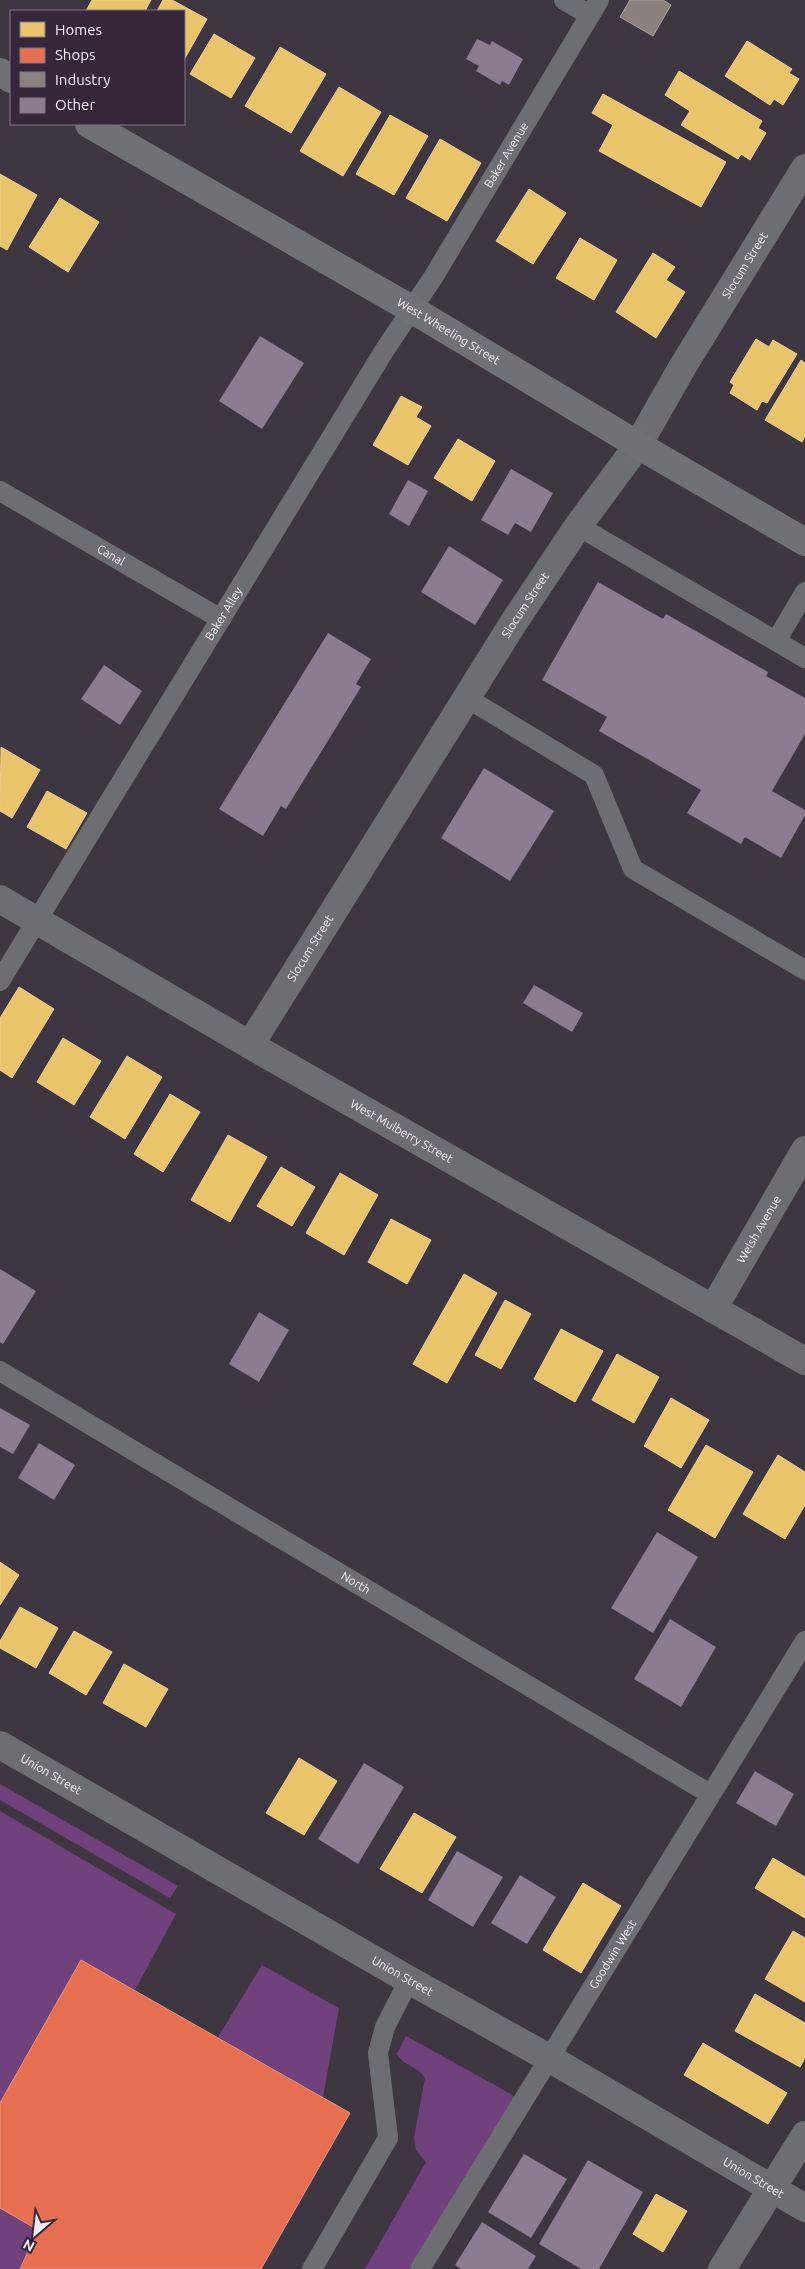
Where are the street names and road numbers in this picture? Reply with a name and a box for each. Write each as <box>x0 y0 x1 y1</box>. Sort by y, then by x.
street label: Baker Avenue <box>481 120 531 190</box>
street label: Slocum Street <box>719 229 770 301</box>
street label: West Wheeling Street <box>395 295 503 367</box>
street label: Canal <box>95 542 127 568</box>
street label: Slocum Street <box>499 569 551 640</box>
street label: Baker Alley <box>202 584 245 643</box>
street label: Slocum Street <box>284 912 336 984</box>
street label: West Mulberry Street <box>348 1097 456 1165</box>
street label: Welsh Avenue <box>734 1193 783 1265</box>
street label: North <box>339 1569 373 1596</box>
street label: Union Street <box>19 1751 84 1797</box>
street label: Goodwin West <box>586 1917 639 1991</box>
street label: Union Street <box>370 1953 436 1998</box>
street label: Union Street <box>721 2155 787 2200</box>

